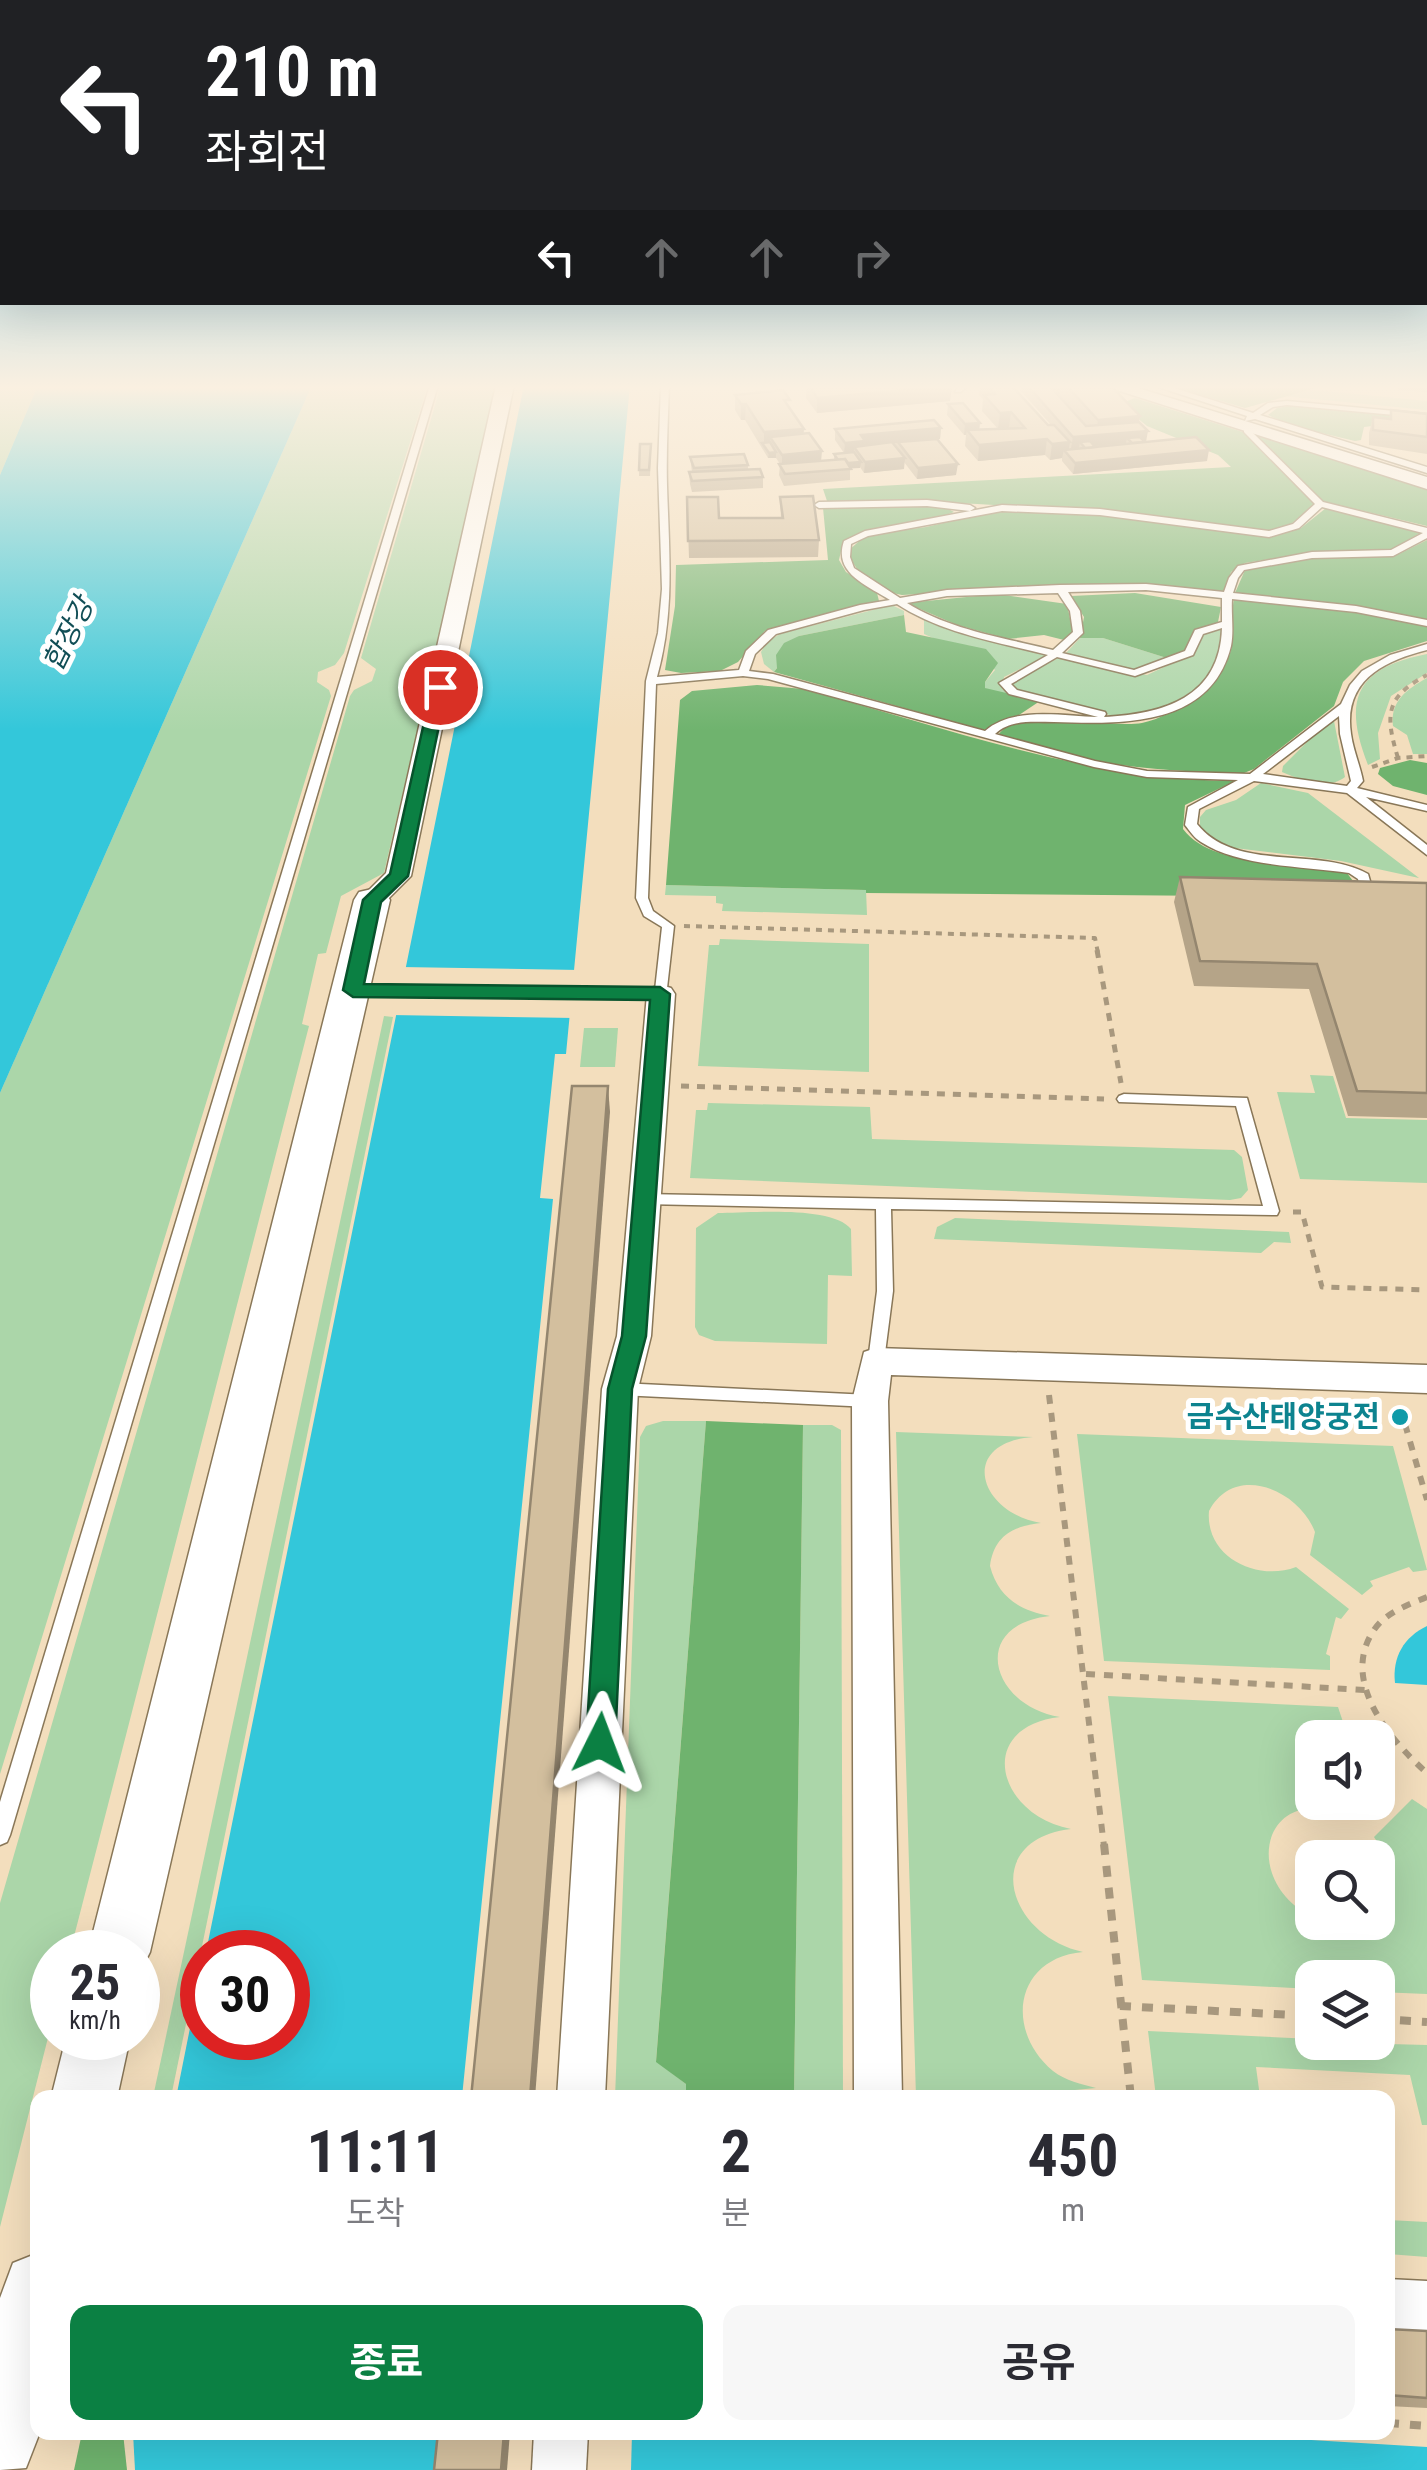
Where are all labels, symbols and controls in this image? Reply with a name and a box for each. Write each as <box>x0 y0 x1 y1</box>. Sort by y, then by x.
text: 210 m <box>205 31 379 113</box>
icon: left <box>40 40 170 170</box>
text: 좌회전 <box>205 125 329 178</box>
icon: left <box>529 230 584 285</box>
icon: ahead <box>634 230 689 285</box>
icon: ahead <box>739 230 794 285</box>
icon: right <box>844 230 899 285</box>
water label: 합장강 <box>37 589 102 676</box>
pin <box>398 645 483 730</box>
icon: arrive <box>413 660 468 715</box>
place label: 금수산태양궁전 <box>1187 1399 1380 1434</box>
marker: 금수산태양궁전 <box>1389 1406 1411 1428</box>
position arrow <box>548 1691 652 1795</box>
map controls <box>1295 1720 1395 2060</box>
button: sound <box>1295 1720 1395 1820</box>
button: search <box>1295 1840 1395 1940</box>
speed limit sign: 30 <box>180 1930 310 2060</box>
text: 25 <box>70 1954 120 2012</box>
button: layers <box>1295 1960 1395 2060</box>
text: km/h <box>69 2006 121 2035</box>
text: 11:11 <box>307 2116 444 2187</box>
text: 2 <box>721 2116 751 2187</box>
text: 450 <box>1028 2120 1119 2191</box>
text: m <box>1061 2191 1085 2229</box>
text: 도착 <box>346 2194 405 2232</box>
text: 분 <box>721 2194 751 2232</box>
button: 종료 <box>70 2305 703 2420</box>
button: 공유 <box>723 2305 1355 2420</box>

